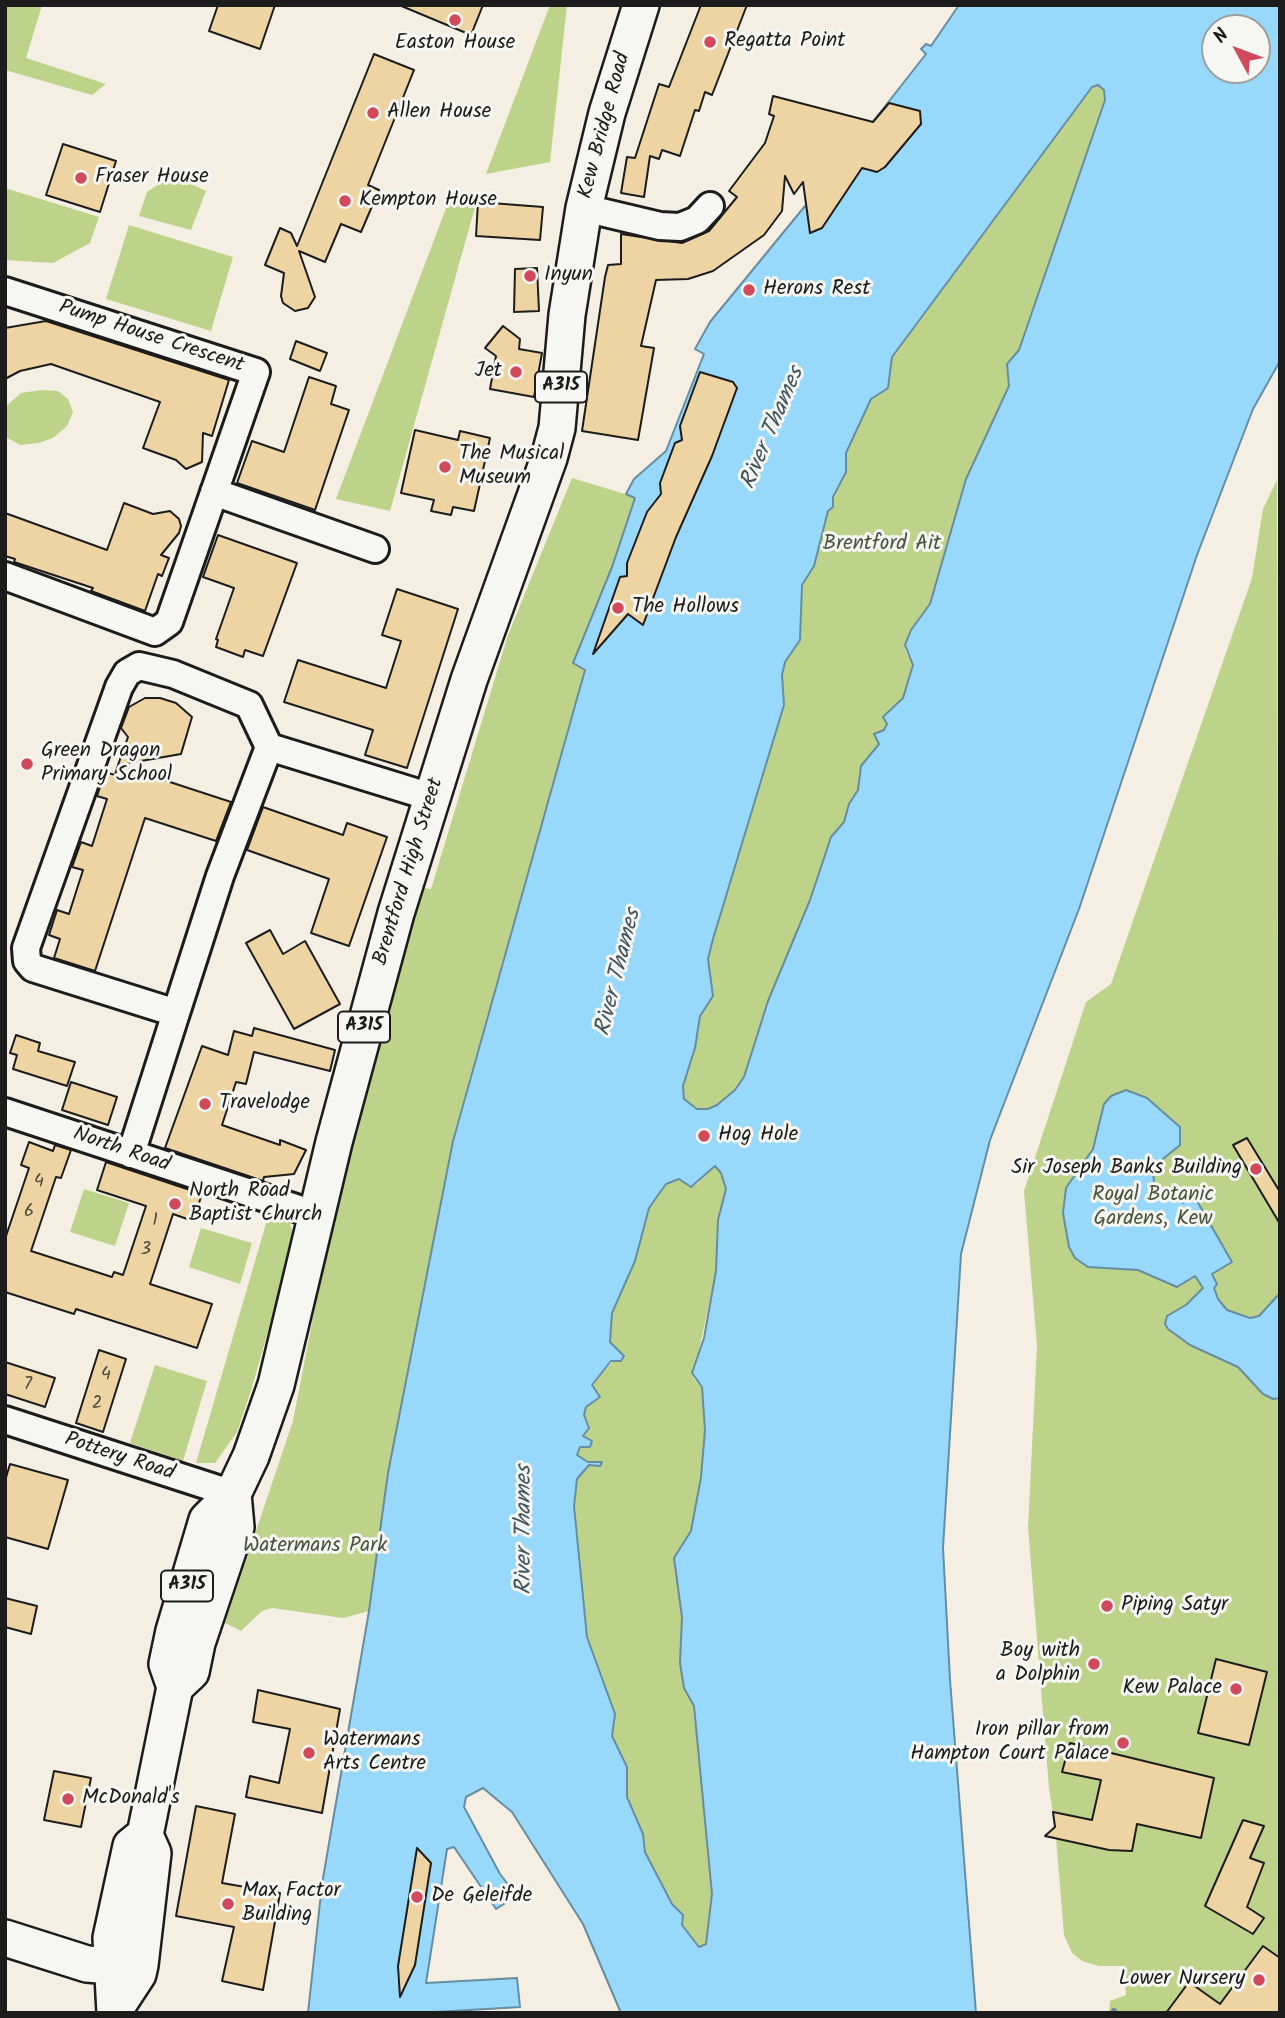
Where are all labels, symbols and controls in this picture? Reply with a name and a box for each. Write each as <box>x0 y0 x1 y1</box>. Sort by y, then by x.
marker: Easton House <box>447 12 463 28</box>
north arrow <box>1201 14 1271 84</box>
text: N <box>1206 22 1237 51</box>
place label: Regatta Point <box>724 29 845 55</box>
place label: Easton House <box>395 31 515 57</box>
marker: Regatta Point <box>702 34 718 50</box>
street label: Kew Bridge Road <box>574 50 638 202</box>
place label: Allen House <box>387 100 491 126</box>
marker: Allen House <box>365 105 381 121</box>
place label: Fraser House <box>95 165 209 191</box>
marker: Fraser House <box>73 170 89 186</box>
place label: Kempton House <box>359 188 497 214</box>
marker: Kempton House <box>337 193 353 209</box>
place label: Inyun <box>544 263 593 289</box>
marker: Inyun <box>522 268 538 284</box>
place label: Herons Rest <box>763 277 870 303</box>
marker: Herons Rest <box>741 282 757 298</box>
street label: Pump House Crescent <box>55 296 247 380</box>
place label: Jet <box>475 359 502 385</box>
marker: Jet <box>508 364 524 380</box>
water label: River Thames <box>736 364 812 494</box>
road number: A315 <box>535 372 587 402</box>
place label: The Musical Museum <box>459 442 564 492</box>
marker: The Musical Museum <box>437 459 453 475</box>
park label: Brentford Ait <box>823 532 941 558</box>
place label: The Hollows <box>632 595 739 621</box>
marker: The Hollows <box>610 600 626 616</box>
place label: Green Dragon Primary School <box>41 739 172 789</box>
marker: Green Dragon Primary School <box>19 756 35 772</box>
street label: Brentford High Street <box>370 775 450 969</box>
water label: River Thames <box>591 907 649 1039</box>
road number: A315 <box>338 1012 390 1042</box>
place label: Travelodge <box>219 1091 310 1117</box>
marker: Travelodge <box>197 1096 213 1112</box>
street label: North Road <box>69 1123 173 1179</box>
place label: Hog Hole <box>718 1123 798 1149</box>
marker: Hog Hole <box>696 1128 712 1144</box>
place label: Sir Joseph Banks Building <box>1011 1156 1242 1182</box>
marker: Sir Joseph Banks Building <box>1248 1161 1264 1177</box>
house number: 4 <box>34 1172 44 1194</box>
place label: North Road Baptist Church <box>189 1179 322 1229</box>
park label: Royal Botanic Gardens, Kew <box>1092 1183 1214 1233</box>
marker: North Road Baptist Church <box>167 1196 183 1212</box>
house number: 6 <box>24 1202 34 1224</box>
house number: 1 <box>152 1211 158 1233</box>
house number: 3 <box>141 1240 151 1262</box>
house number: 4 <box>101 1365 111 1387</box>
house number: 7 <box>24 1375 32 1397</box>
house number: 2 <box>92 1394 102 1416</box>
street label: Pottery Road <box>61 1428 177 1488</box>
water label: River Thames <box>512 1465 540 1595</box>
park label: Watermans Park <box>243 1534 387 1560</box>
road number: A315 <box>161 1570 213 1602</box>
place label: Piping Satyr <box>1121 1593 1228 1619</box>
marker: Piping Satyr <box>1099 1598 1115 1614</box>
place label: Boy with a Dolphin <box>996 1639 1080 1689</box>
marker: Boy with a Dolphin <box>1086 1656 1102 1672</box>
place label: Kew Palace <box>1123 1676 1222 1702</box>
marker: Kew Palace <box>1228 1681 1244 1697</box>
place label: Iron pillar from Hampton Court Palace <box>910 1718 1109 1768</box>
place label: Watermans Arts Centre <box>323 1728 426 1778</box>
marker: Iron pillar from Hampton Court Palace <box>1115 1735 1131 1751</box>
marker: Watermans Arts Centre <box>301 1745 317 1761</box>
place label: McDonald's <box>82 1786 180 1812</box>
marker: McDonald's <box>60 1791 76 1807</box>
place label: Max Factor Building <box>242 1879 341 1929</box>
place label: De Geleifde <box>431 1884 532 1910</box>
marker: De Geleifde <box>409 1889 425 1905</box>
marker: Max Factor Building <box>220 1896 236 1912</box>
place label: Lower Nursery <box>1119 1967 1245 1993</box>
marker: Lower Nursery <box>1251 1972 1267 1988</box>

